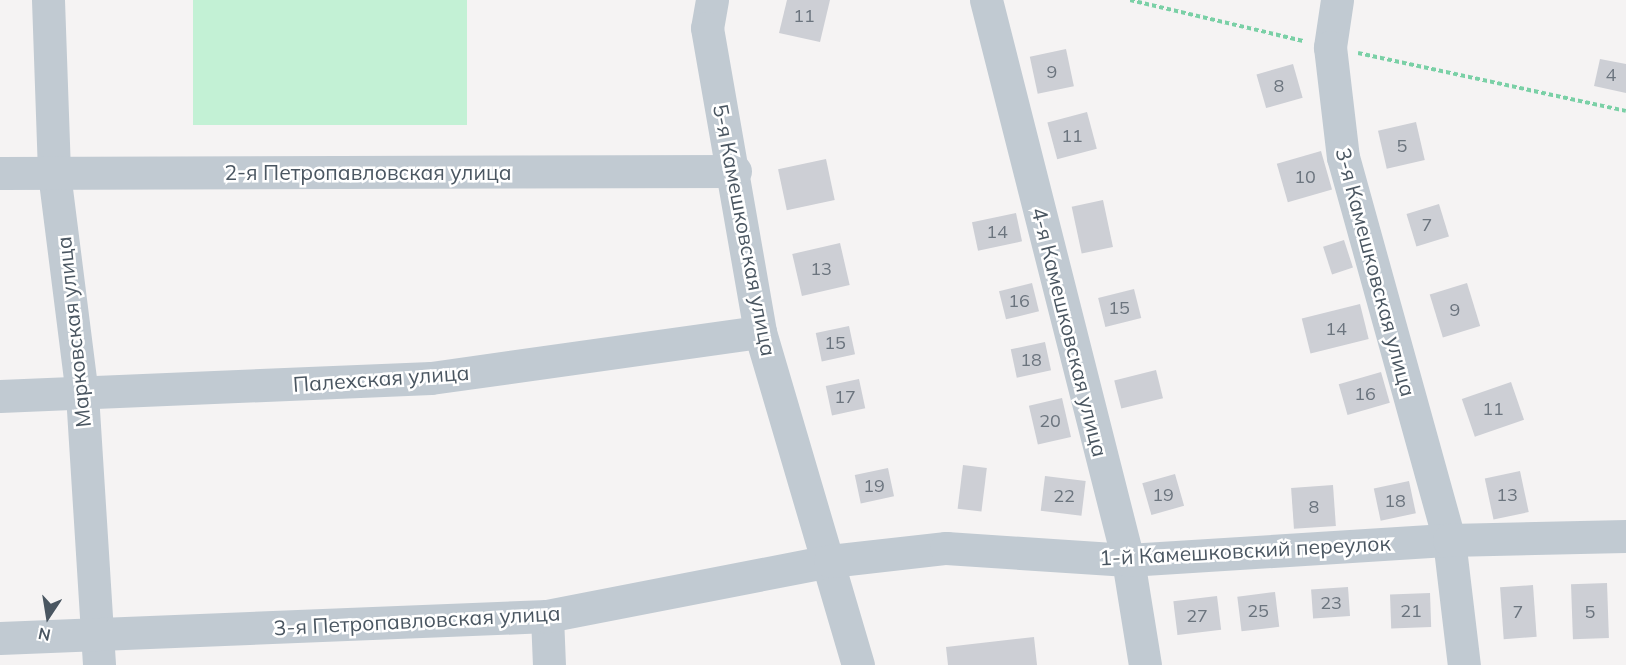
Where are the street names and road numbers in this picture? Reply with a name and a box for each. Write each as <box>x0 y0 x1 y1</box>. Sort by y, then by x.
street label: 5-я Камешковская улица <box>708 102 782 358</box>
street label: 3-я Камешковская улица <box>1331 145 1421 399</box>
street label: 2-я Петропавловская улица <box>224 159 512 185</box>
street label: 4-я Камешковская улица <box>1027 205 1113 459</box>
street label: Марковская улица <box>50 235 96 429</box>
street label: Палехская улица <box>292 359 470 397</box>
street label: 1-й Камешковский переулок <box>1099 530 1391 570</box>
street label: 3-я Петропавловская улица <box>273 600 561 640</box>

